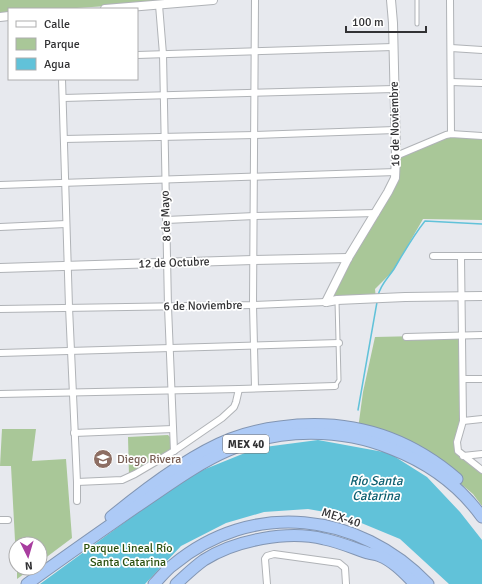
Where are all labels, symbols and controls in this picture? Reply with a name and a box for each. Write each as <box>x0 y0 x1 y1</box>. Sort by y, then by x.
legend <box>8 8 138 80</box>
scale bar <box>346 8 426 34</box>
text: 100 m <box>352 15 384 30</box>
text: Calle <box>44 17 70 32</box>
text: Parque <box>44 37 80 52</box>
text: Agua <box>44 57 70 72</box>
street label: 16 de Noviembre <box>387 81 403 167</box>
street label: 8 de Mayo <box>158 190 174 242</box>
street label: 12 de Octubre <box>138 254 210 272</box>
street label: 6 de Noviembre <box>163 298 243 314</box>
road number: MEX 40 <box>223 435 269 453</box>
school or university icon: Diego Rivera <box>92 448 114 470</box>
place label: Diego Rivera <box>117 452 181 467</box>
water label: Río Santa Catarina <box>350 473 403 504</box>
street label: MEX-40 <box>320 505 362 531</box>
north arrow <box>8 536 48 576</box>
park label: Parque Lineal Río Santa Catarina <box>83 541 173 570</box>
text: N <box>24 559 33 572</box>

